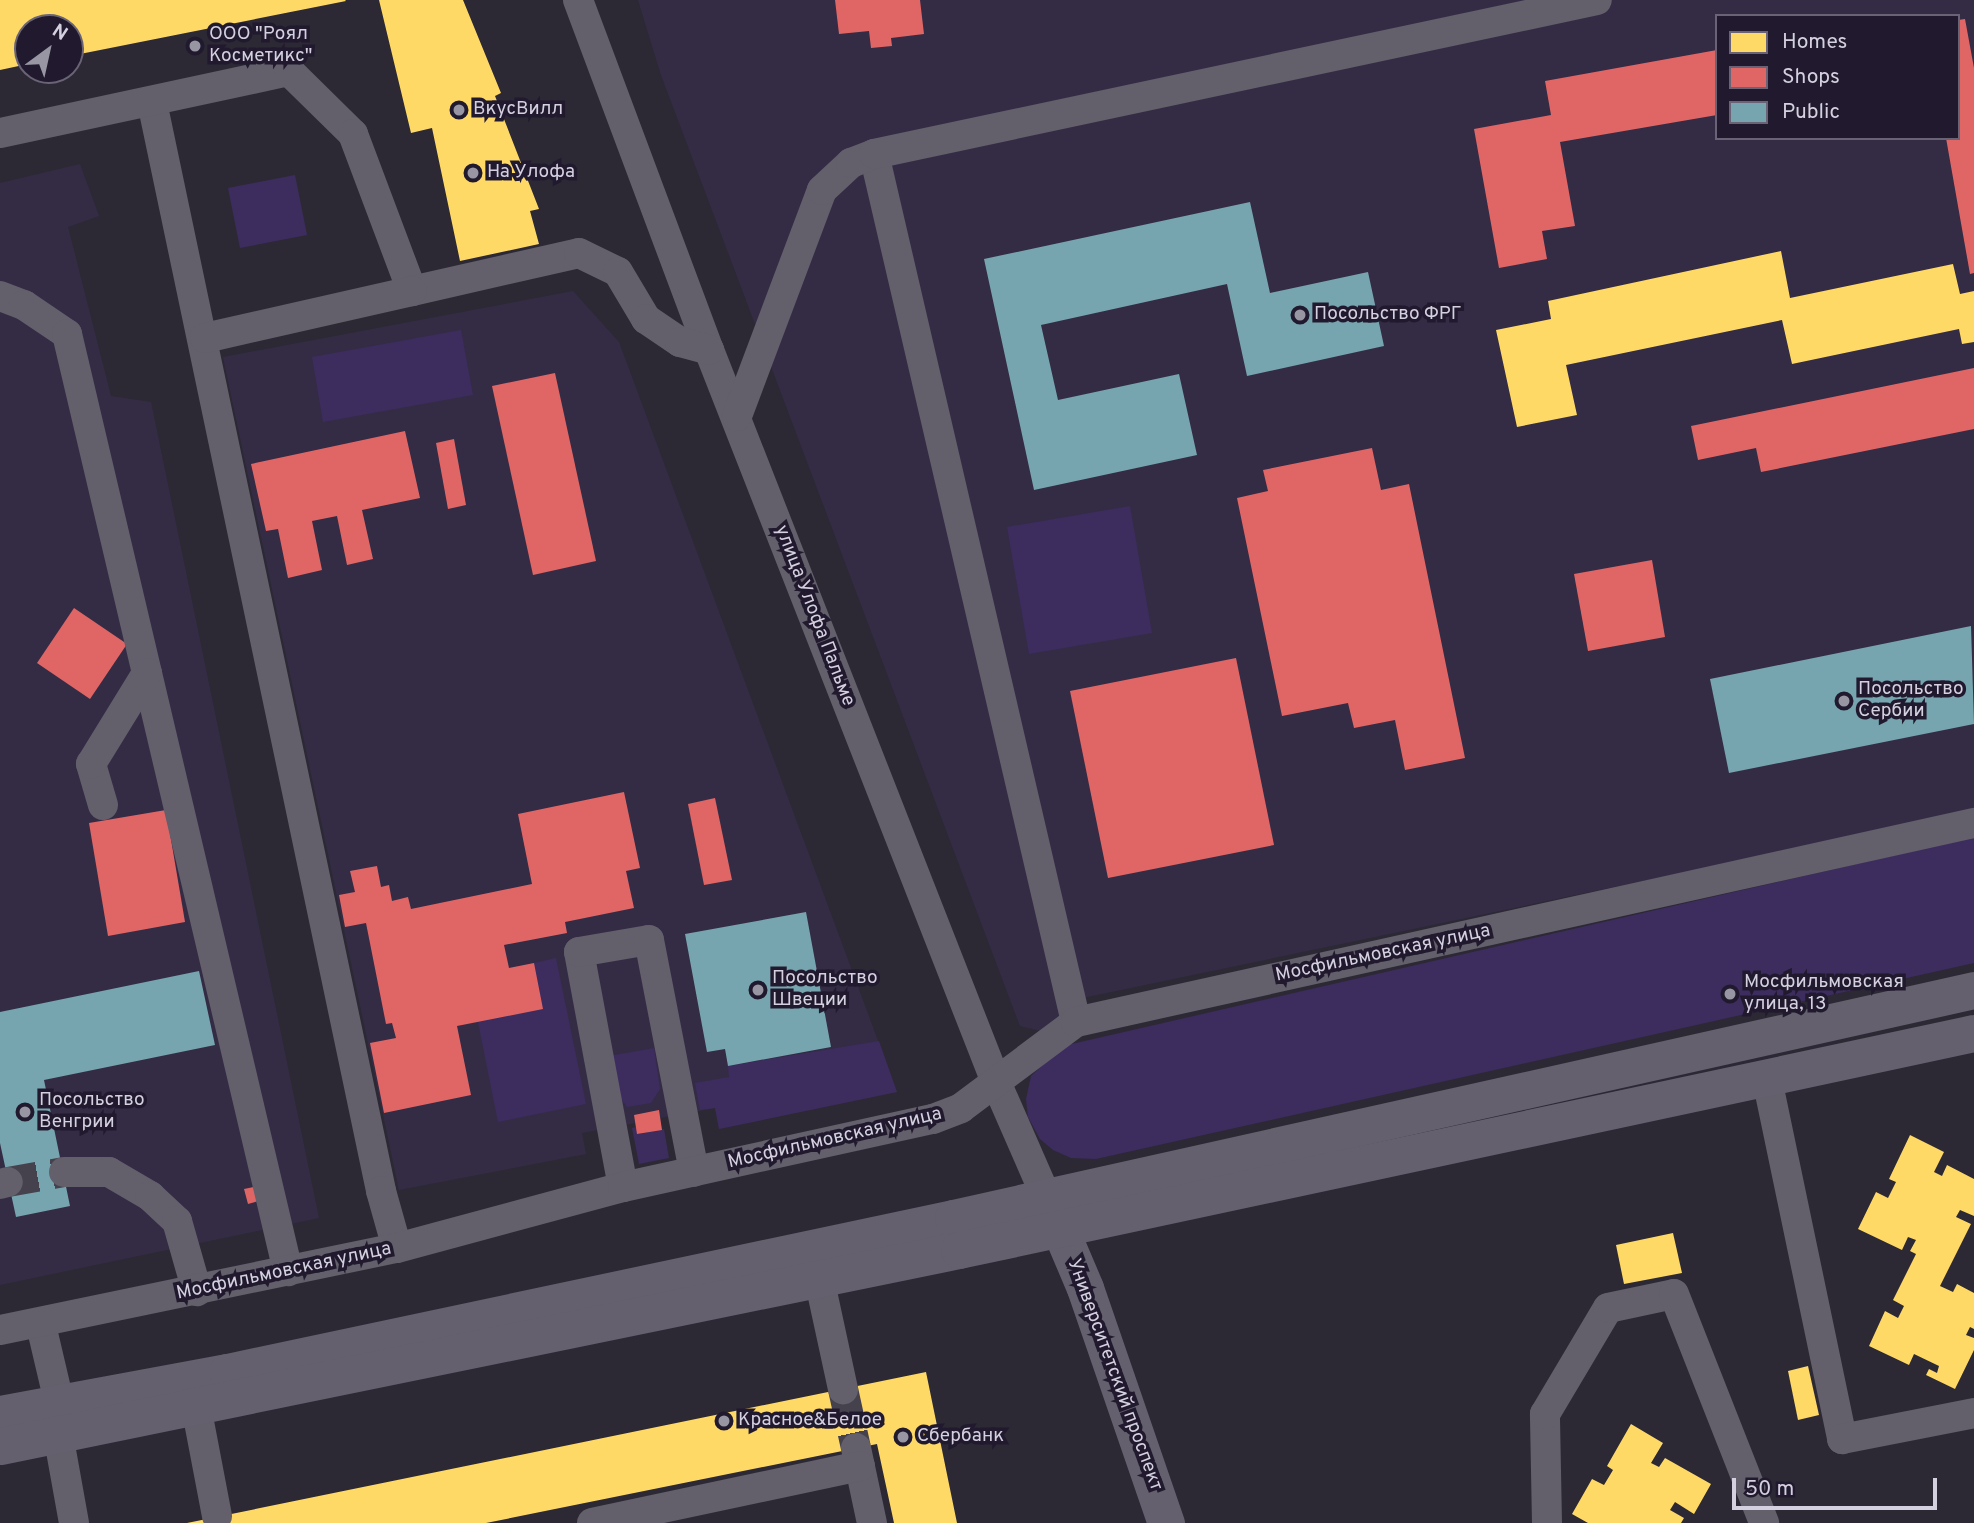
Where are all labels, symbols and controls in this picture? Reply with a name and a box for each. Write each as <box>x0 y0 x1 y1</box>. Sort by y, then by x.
north arrow <box>14 14 84 84</box>
legend <box>1715 14 1960 140</box>
text: N <box>47 19 72 47</box>
place label: ООО "Роял Косметикс" <box>209 24 312 68</box>
text: Homes <box>1782 29 1847 56</box>
marker: ООО "Роял Косметикс" <box>187 38 203 54</box>
text: Shops <box>1782 64 1840 91</box>
place label: ВкусВилл <box>473 99 563 121</box>
text: Public <box>1782 99 1840 126</box>
marker: ВкусВилл <box>451 102 467 118</box>
place label: На Улофа <box>487 162 575 184</box>
marker: На Улофа <box>465 165 481 181</box>
place label: Посольство ФРГ <box>1314 304 1462 326</box>
marker: Посольство ФРГ <box>1292 307 1308 323</box>
street label: улица Улофа Пальме <box>769 522 859 710</box>
place label: Посольство Сербии <box>1858 679 1964 723</box>
marker: Посольство Сербии <box>1836 693 1852 709</box>
street label: Мосфильмовская улица <box>1274 920 1492 988</box>
place label: Посольство Швеции <box>772 968 878 1012</box>
place label: Мосфильмовская улица, 13 <box>1744 972 1904 1016</box>
marker: Посольство Швеции <box>750 982 766 998</box>
marker: Мосфильмовская улица, 13 <box>1722 986 1738 1002</box>
place label: Посольство Венгрии <box>39 1090 145 1134</box>
street label: Мосфильмовская улица <box>726 1103 944 1175</box>
marker: Посольство Венгрии <box>17 1104 33 1120</box>
street label: Мосфильмовская улица <box>175 1238 393 1306</box>
street label: Университетский проспект <box>1061 1256 1167 1494</box>
place label: Красное&Белое <box>738 1410 882 1432</box>
marker: Красное&Белое <box>716 1413 732 1429</box>
place label: Сбербанк <box>917 1426 1004 1448</box>
marker: Сбербанк <box>895 1429 911 1445</box>
scale bar <box>1736 1464 1941 1508</box>
text: 50 m <box>1745 1476 1794 1503</box>

